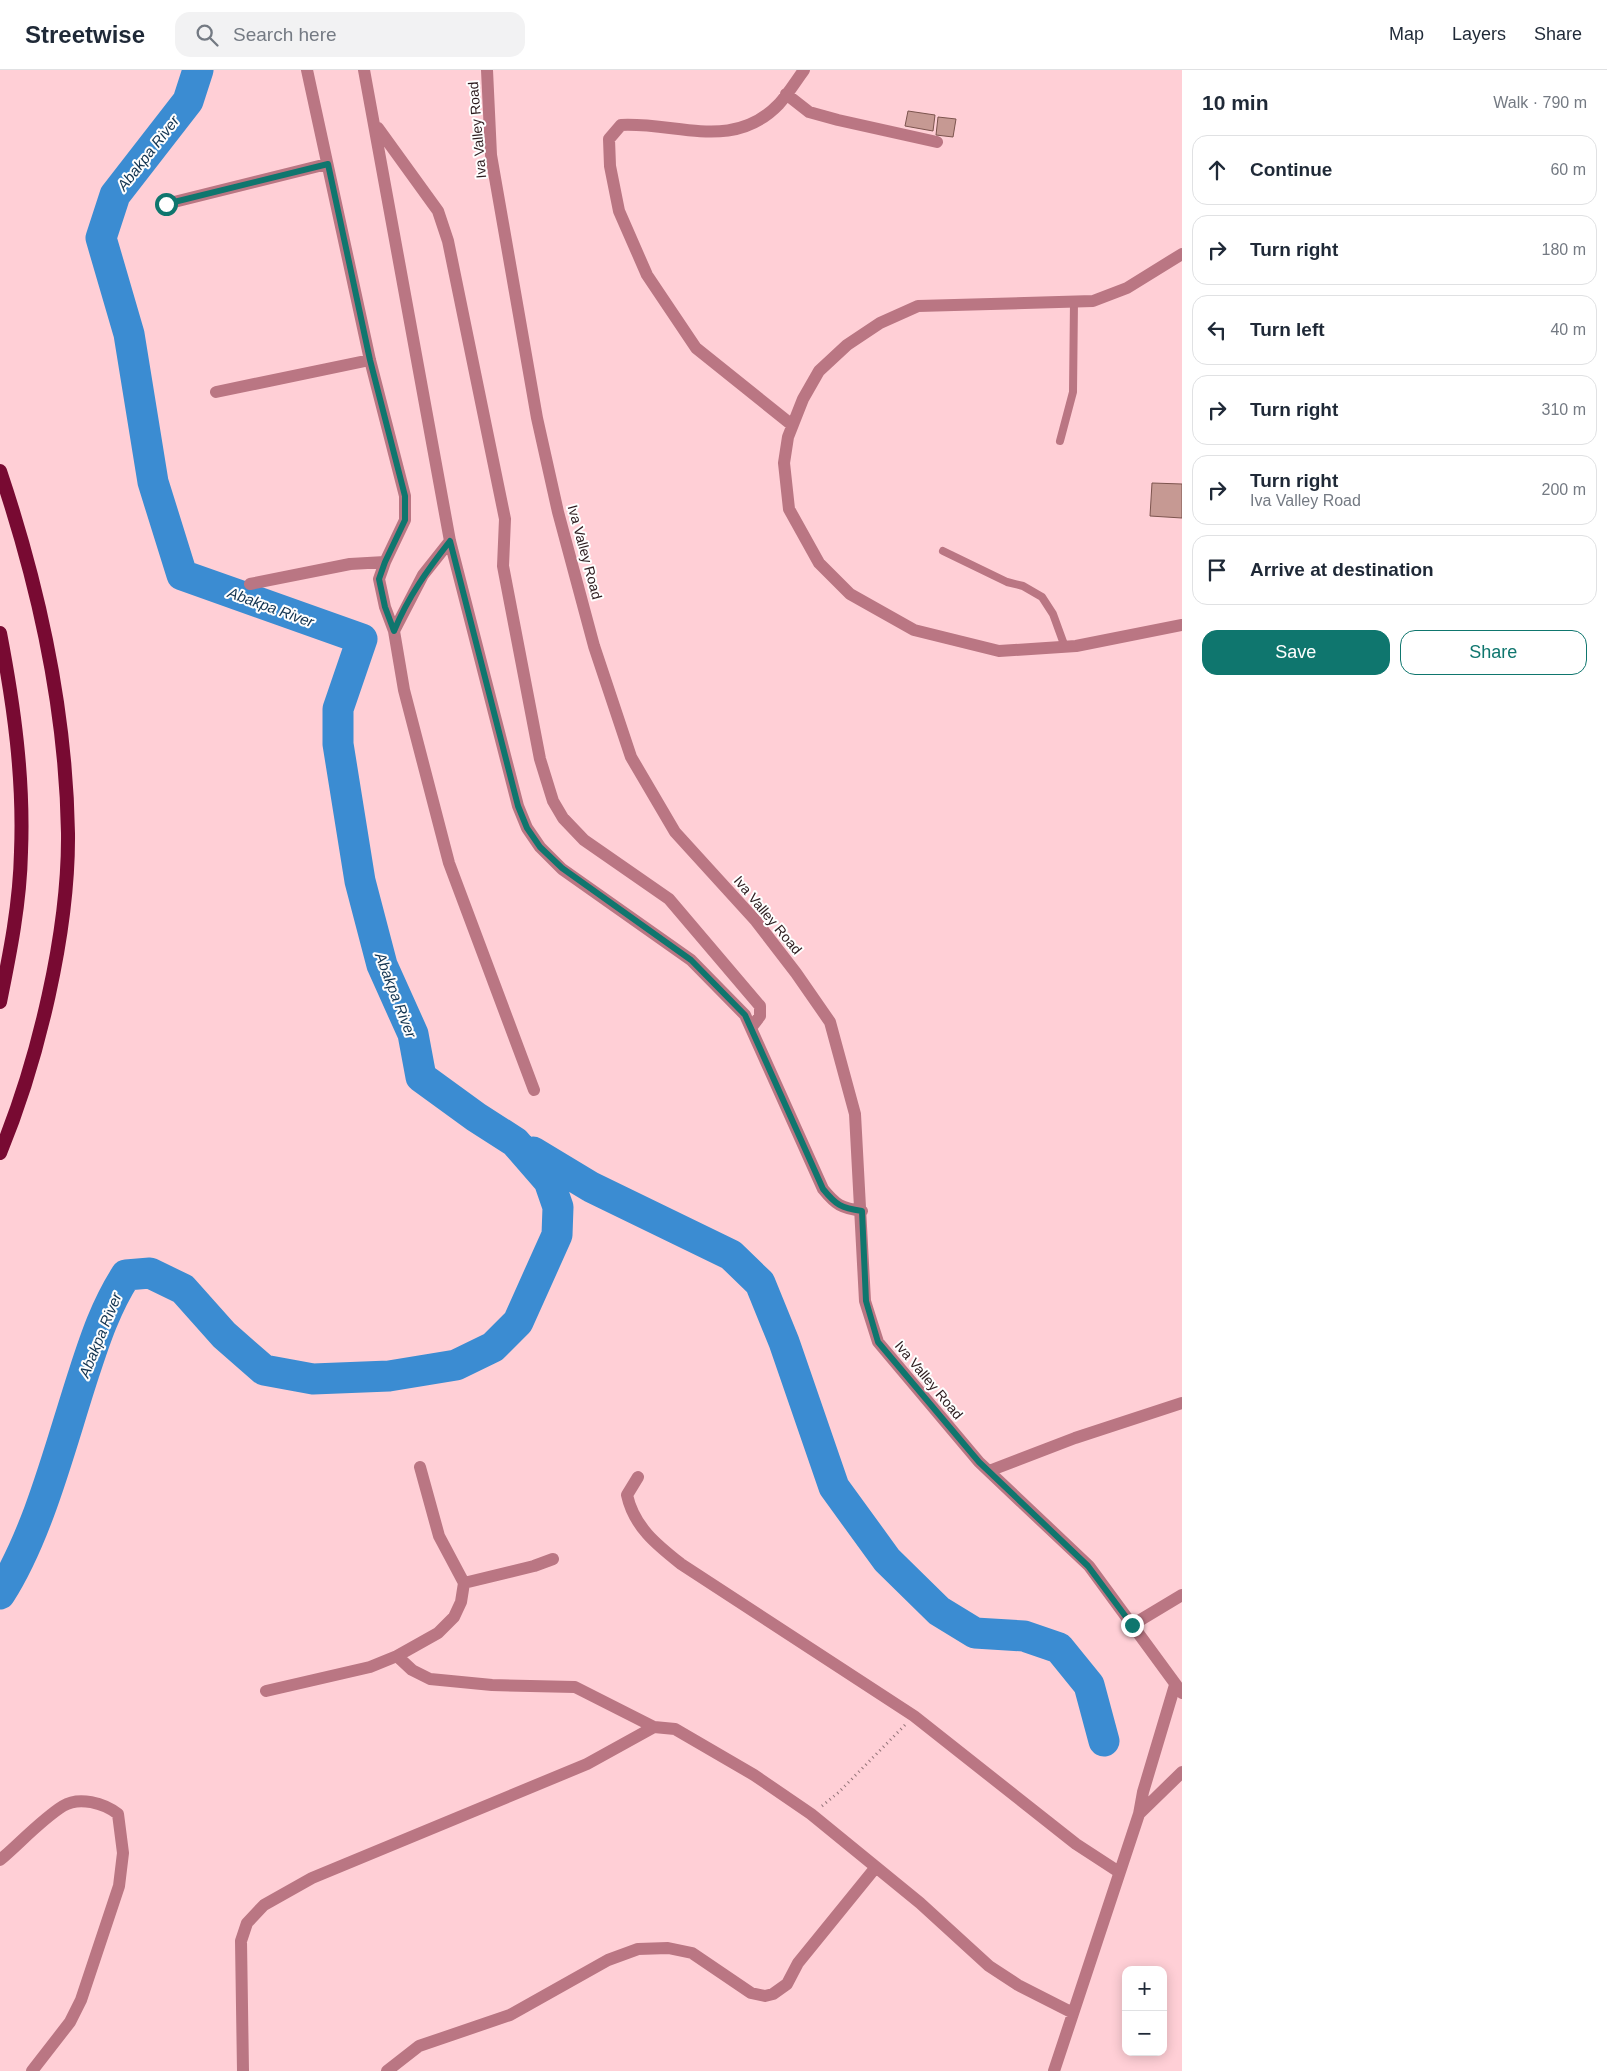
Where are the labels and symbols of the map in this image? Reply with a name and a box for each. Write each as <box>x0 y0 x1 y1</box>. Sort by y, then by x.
street label: Iva Valley Road <box>465 81 489 179</box>
water label: Abakpa River <box>113 111 183 195</box>
route start <box>155 193 178 216</box>
street label: Iva Valley Road <box>565 503 605 601</box>
water label: Abakpa River <box>225 583 317 631</box>
street label: Iva Valley Road <box>731 873 805 957</box>
water label: Abakpa River <box>372 949 420 1041</box>
water label: Abakpa River <box>75 1289 125 1381</box>
street label: Iva Valley Road <box>892 1338 966 1422</box>
route end <box>1121 1614 1144 1637</box>

